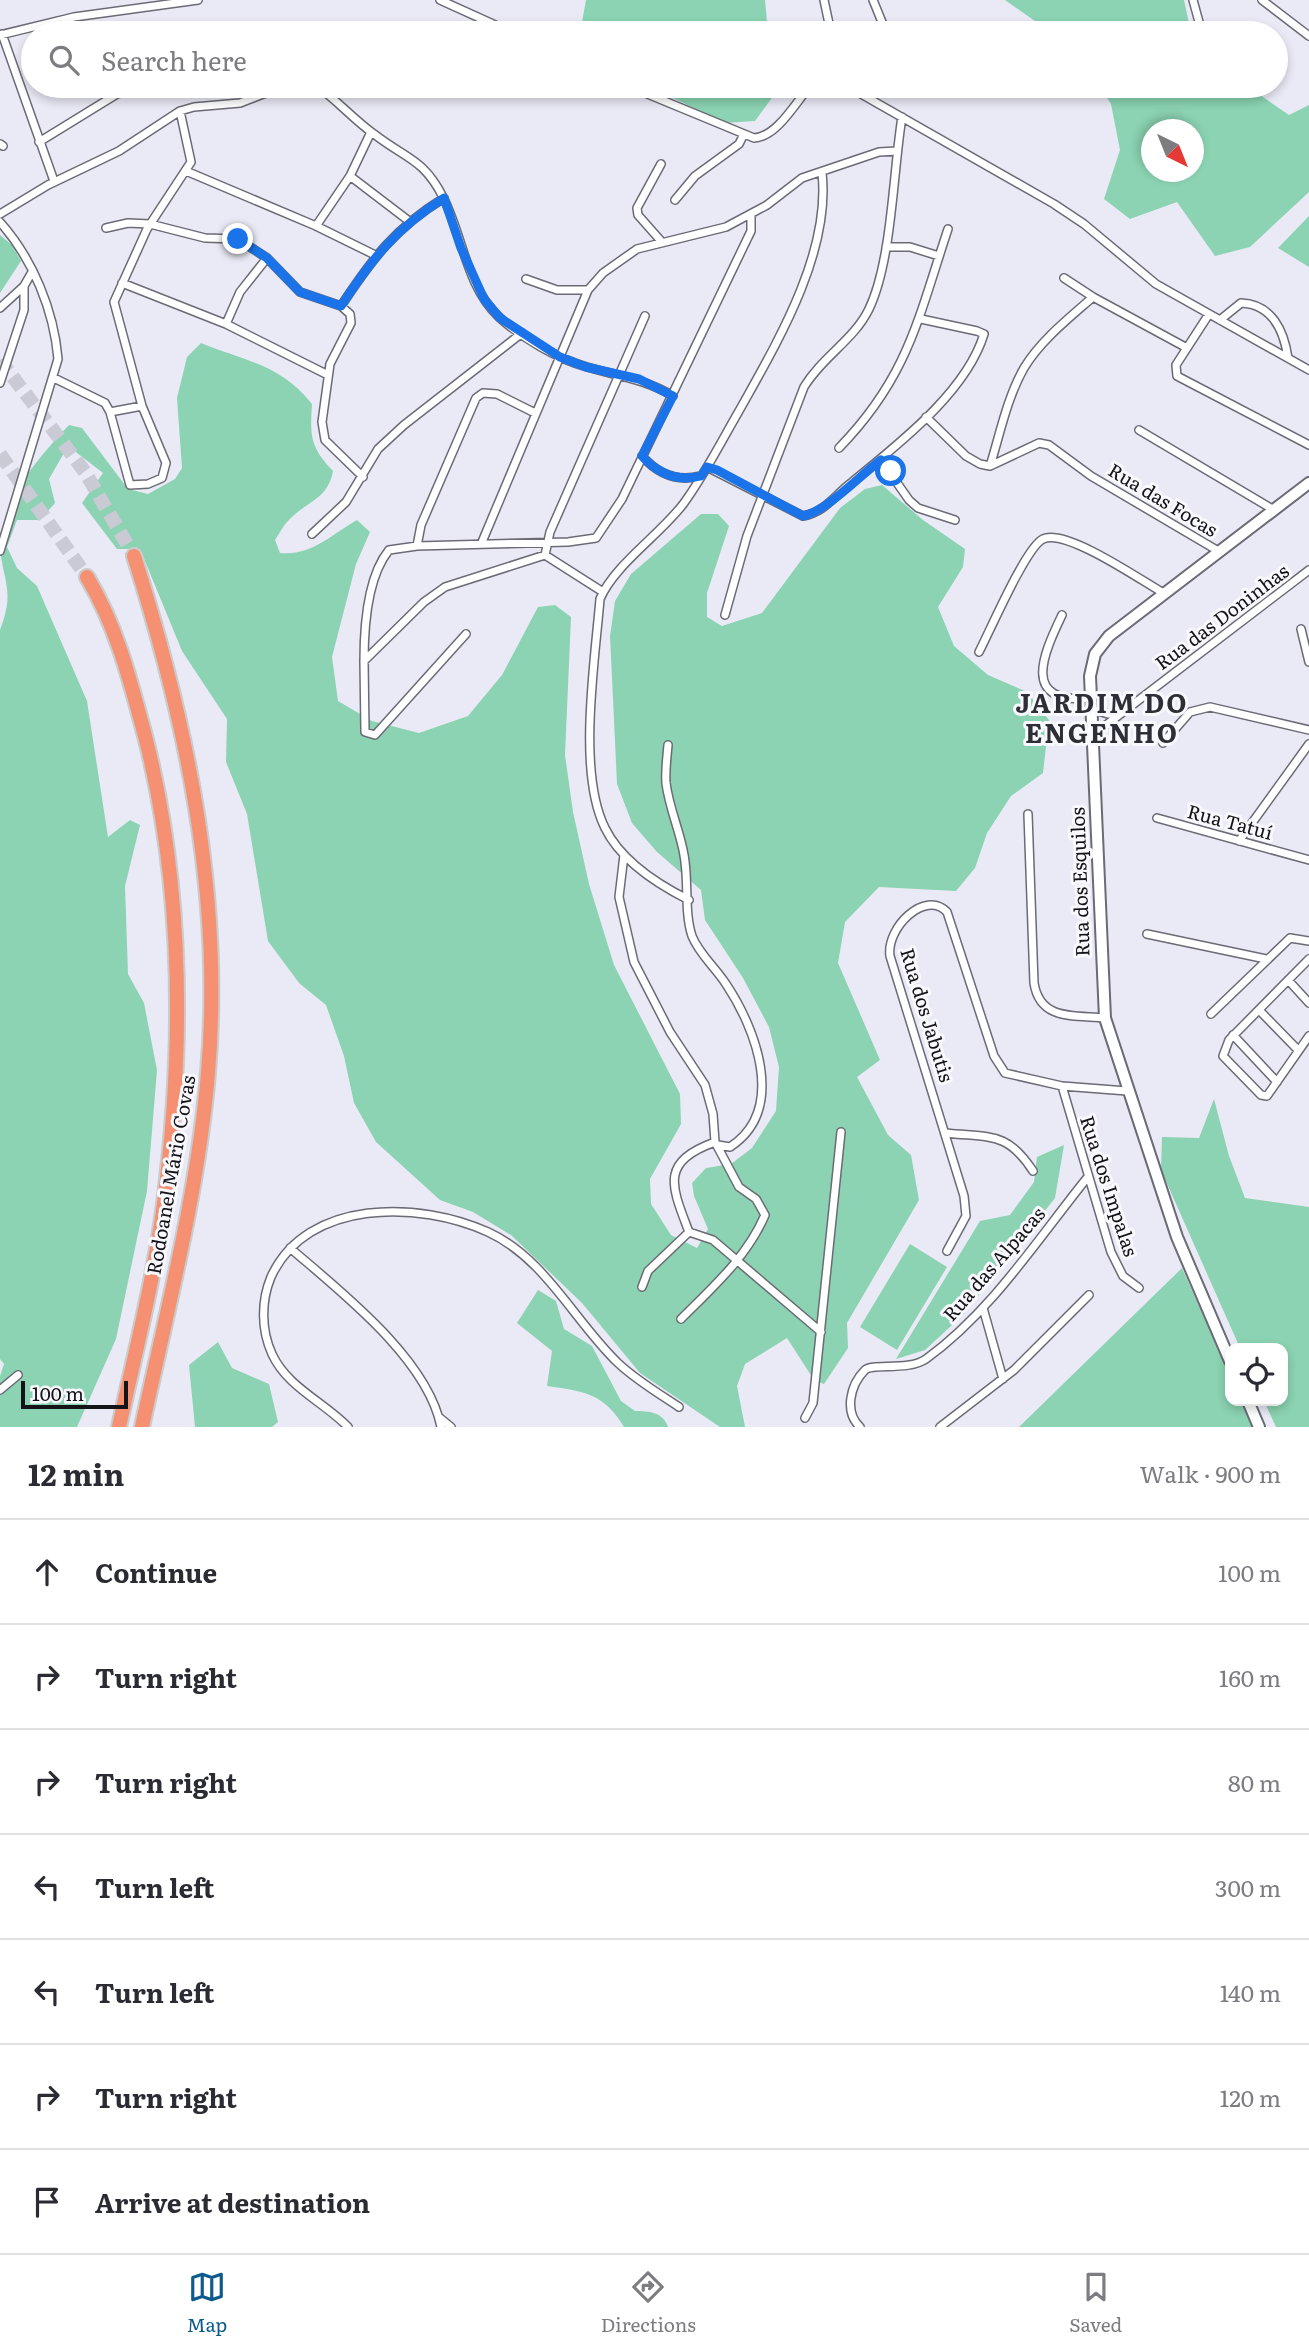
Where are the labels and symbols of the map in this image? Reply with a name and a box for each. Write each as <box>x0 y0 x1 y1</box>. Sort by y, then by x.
north arrow <box>1141 119 1204 182</box>
route end <box>222 223 253 254</box>
route start <box>875 455 906 486</box>
street label: Rua das Focas <box>1103 455 1224 543</box>
street label: Rua das Doninhas <box>1149 556 1295 676</box>
district label: JARDIM DO ENGENHO <box>1016 682 1188 751</box>
street label: Rua Tatuí <box>1185 796 1276 846</box>
street label: Rua dos Esquilos <box>1062 806 1096 957</box>
street label: Rua dos Jabutis <box>894 944 962 1086</box>
street label: Rodoanel Mário Covas <box>139 1073 201 1277</box>
street label: Rua dos Impalas <box>1074 1112 1146 1260</box>
street label: Rua das Alpacas <box>936 1200 1051 1327</box>
scale bar <box>21 1378 128 1410</box>

